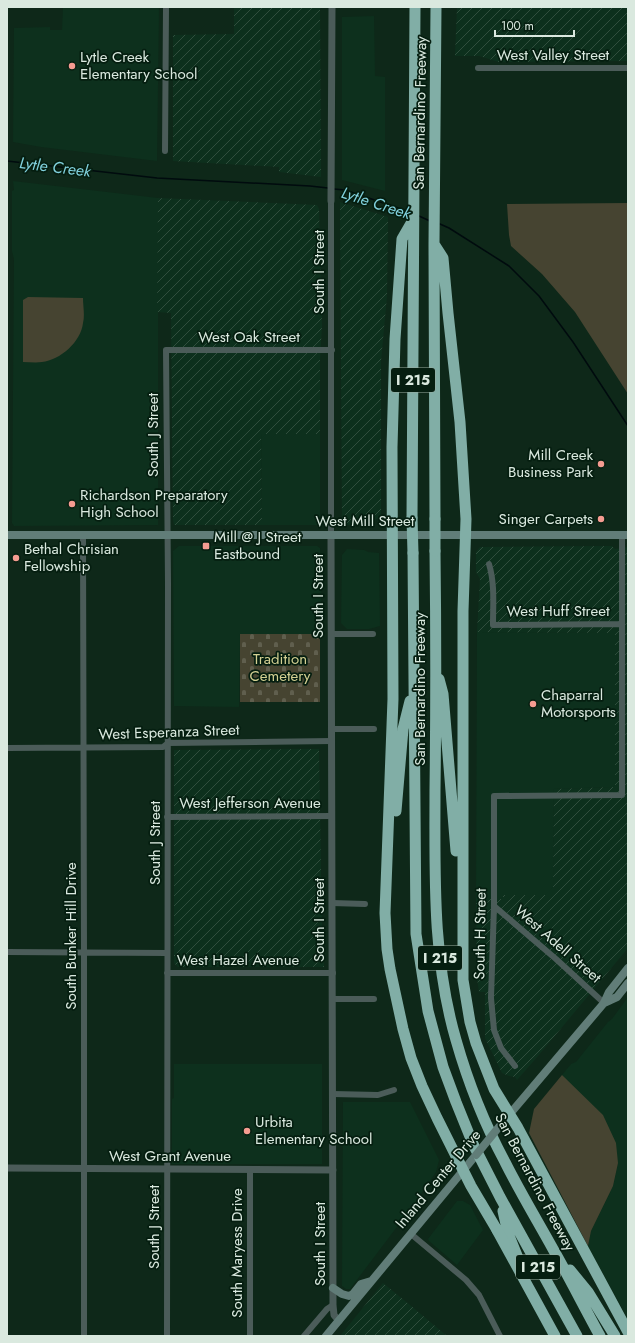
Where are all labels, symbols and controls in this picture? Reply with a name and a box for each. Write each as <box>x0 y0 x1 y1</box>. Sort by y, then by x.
scale bar <box>495 12 574 38</box>
text: 100 m <box>501 17 534 35</box>
street label: San Bernardino Freeway <box>408 36 432 190</box>
street label: West Valley Street <box>497 44 610 66</box>
place label: Lytle Creek Elementary School <box>80 46 197 85</box>
marker: Lytle Creek Elementary School <box>67 61 77 71</box>
water label: Lytle Creek <box>18 151 93 183</box>
water label: Lytle Creek <box>338 181 415 225</box>
street label: South I Street <box>308 229 330 314</box>
street label: West Oak Street <box>198 326 300 348</box>
road number: I 215 <box>391 368 435 392</box>
street label: South J Street <box>142 393 164 477</box>
place label: Mill Creek Business Park <box>508 444 593 483</box>
marker: Mill Creek Business Park <box>596 459 606 469</box>
place label: Richardson Preparatory High School <box>80 484 228 523</box>
marker: Richardson Preparatory High School <box>67 499 77 509</box>
place label: Singer Carpets <box>499 508 593 530</box>
street label: West Mill Street <box>316 510 415 532</box>
marker: Singer Carpets <box>596 514 606 524</box>
place label: Mill @ J Street Eastbound <box>214 526 302 565</box>
place label: Bethal Chrisian Fellowship <box>24 538 119 577</box>
marker: Mill @ J Street Eastbound <box>201 541 211 551</box>
marker: Bethal Chrisian Fellowship <box>11 553 21 563</box>
street label: South I Street <box>307 553 329 638</box>
street label: West Huff Street <box>507 600 610 622</box>
street label: San Bernardino Freeway <box>409 612 431 766</box>
park label: Tradition Cemetery <box>250 648 311 687</box>
place label: Chaparral Motorsports <box>541 684 616 723</box>
marker: Chaparral Motorsports <box>528 699 538 709</box>
street label: West Esperanza Street <box>98 719 240 745</box>
street label: West Jefferson Avenue <box>179 792 321 814</box>
street label: South J Street <box>144 801 166 885</box>
street label: South Bunker Hill Drive <box>60 862 82 1010</box>
street label: South I Street <box>308 877 330 962</box>
street label: South H Street <box>468 888 492 980</box>
street label: West Adell Street <box>510 900 607 988</box>
road number: I 215 <box>418 946 462 970</box>
street label: West Hazel Avenue <box>177 949 300 971</box>
street label: San Bernardino Freeway <box>489 1109 581 1255</box>
place label: Urbita Elementary School <box>255 1111 372 1150</box>
street label: Inland Center Drive <box>390 1124 486 1233</box>
marker: Urbita Elementary School <box>242 1126 252 1136</box>
street label: West Grant Avenue <box>109 1145 231 1167</box>
street label: South J Street <box>143 1185 165 1269</box>
street label: South Maryess Drive <box>226 1188 248 1318</box>
street label: South I Street <box>309 1201 331 1286</box>
road number: I 215 <box>516 1255 560 1279</box>

